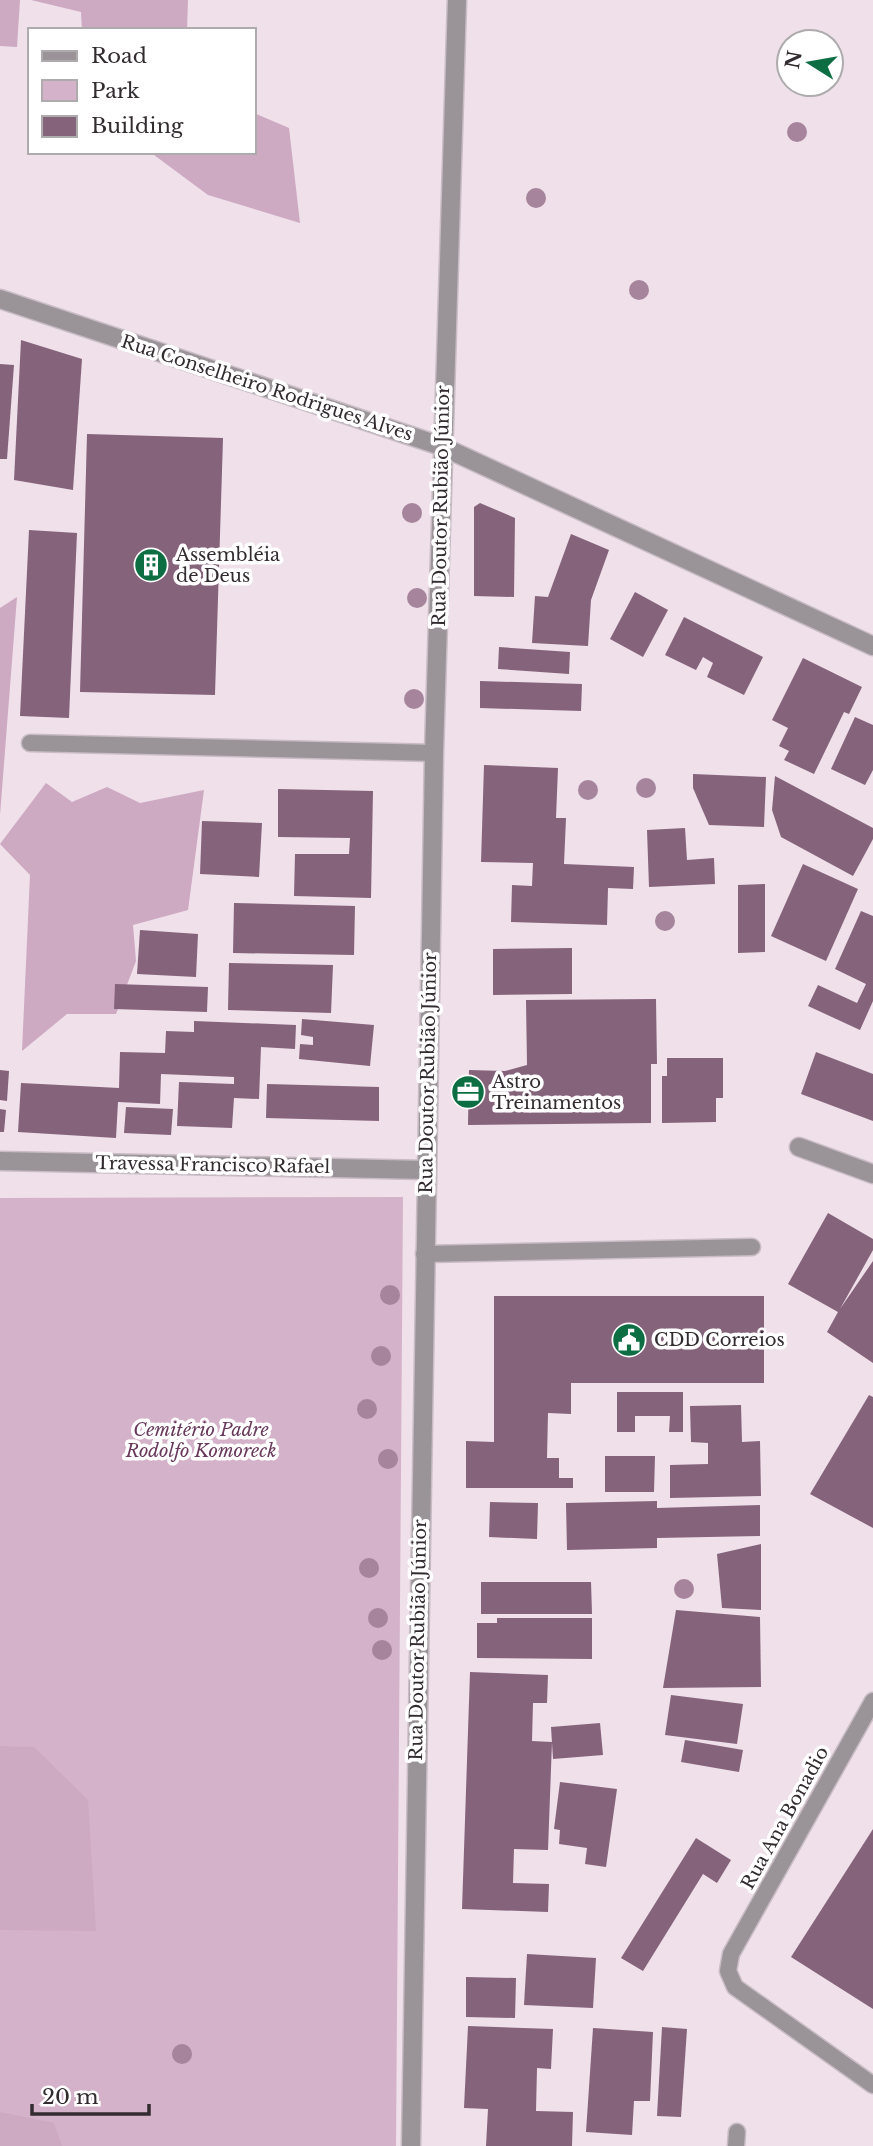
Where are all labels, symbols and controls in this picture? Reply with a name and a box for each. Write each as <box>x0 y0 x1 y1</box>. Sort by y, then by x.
legend <box>28 28 256 154</box>
north arrow <box>775 28 845 98</box>
text: Road <box>91 43 147 69</box>
text: N <box>781 49 807 71</box>
text: Park <box>91 78 140 104</box>
text: Building <box>91 113 184 139</box>
street label: Rua Conselheiro Rodrigues Alves <box>118 330 416 446</box>
street label: Rua Doutor Rubião Júnior <box>428 385 454 627</box>
place label: Assembléia de Deus <box>175 544 280 587</box>
building icon: Assembléia de Deus <box>132 546 170 584</box>
street label: Rua Doutor Rubião Júnior <box>415 952 441 1194</box>
place label: Astro Treinamentos <box>491 1071 621 1114</box>
office icon: Astro Treinamentos <box>449 1073 487 1111</box>
street label: Travessa Francisco Rafael <box>95 1152 331 1178</box>
public building icon: CDD Correios <box>610 1321 648 1359</box>
place label: CDD Correios <box>654 1329 785 1351</box>
park label: Cemitério Padre Rodolfo Komoreck <box>125 1419 276 1462</box>
street label: Rua Doutor Rubião Júnior <box>405 1519 431 1761</box>
street label: Rua Ana Bonadio <box>737 1743 833 1893</box>
scale bar <box>32 2072 149 2116</box>
text: 20 m <box>42 2084 99 2110</box>

